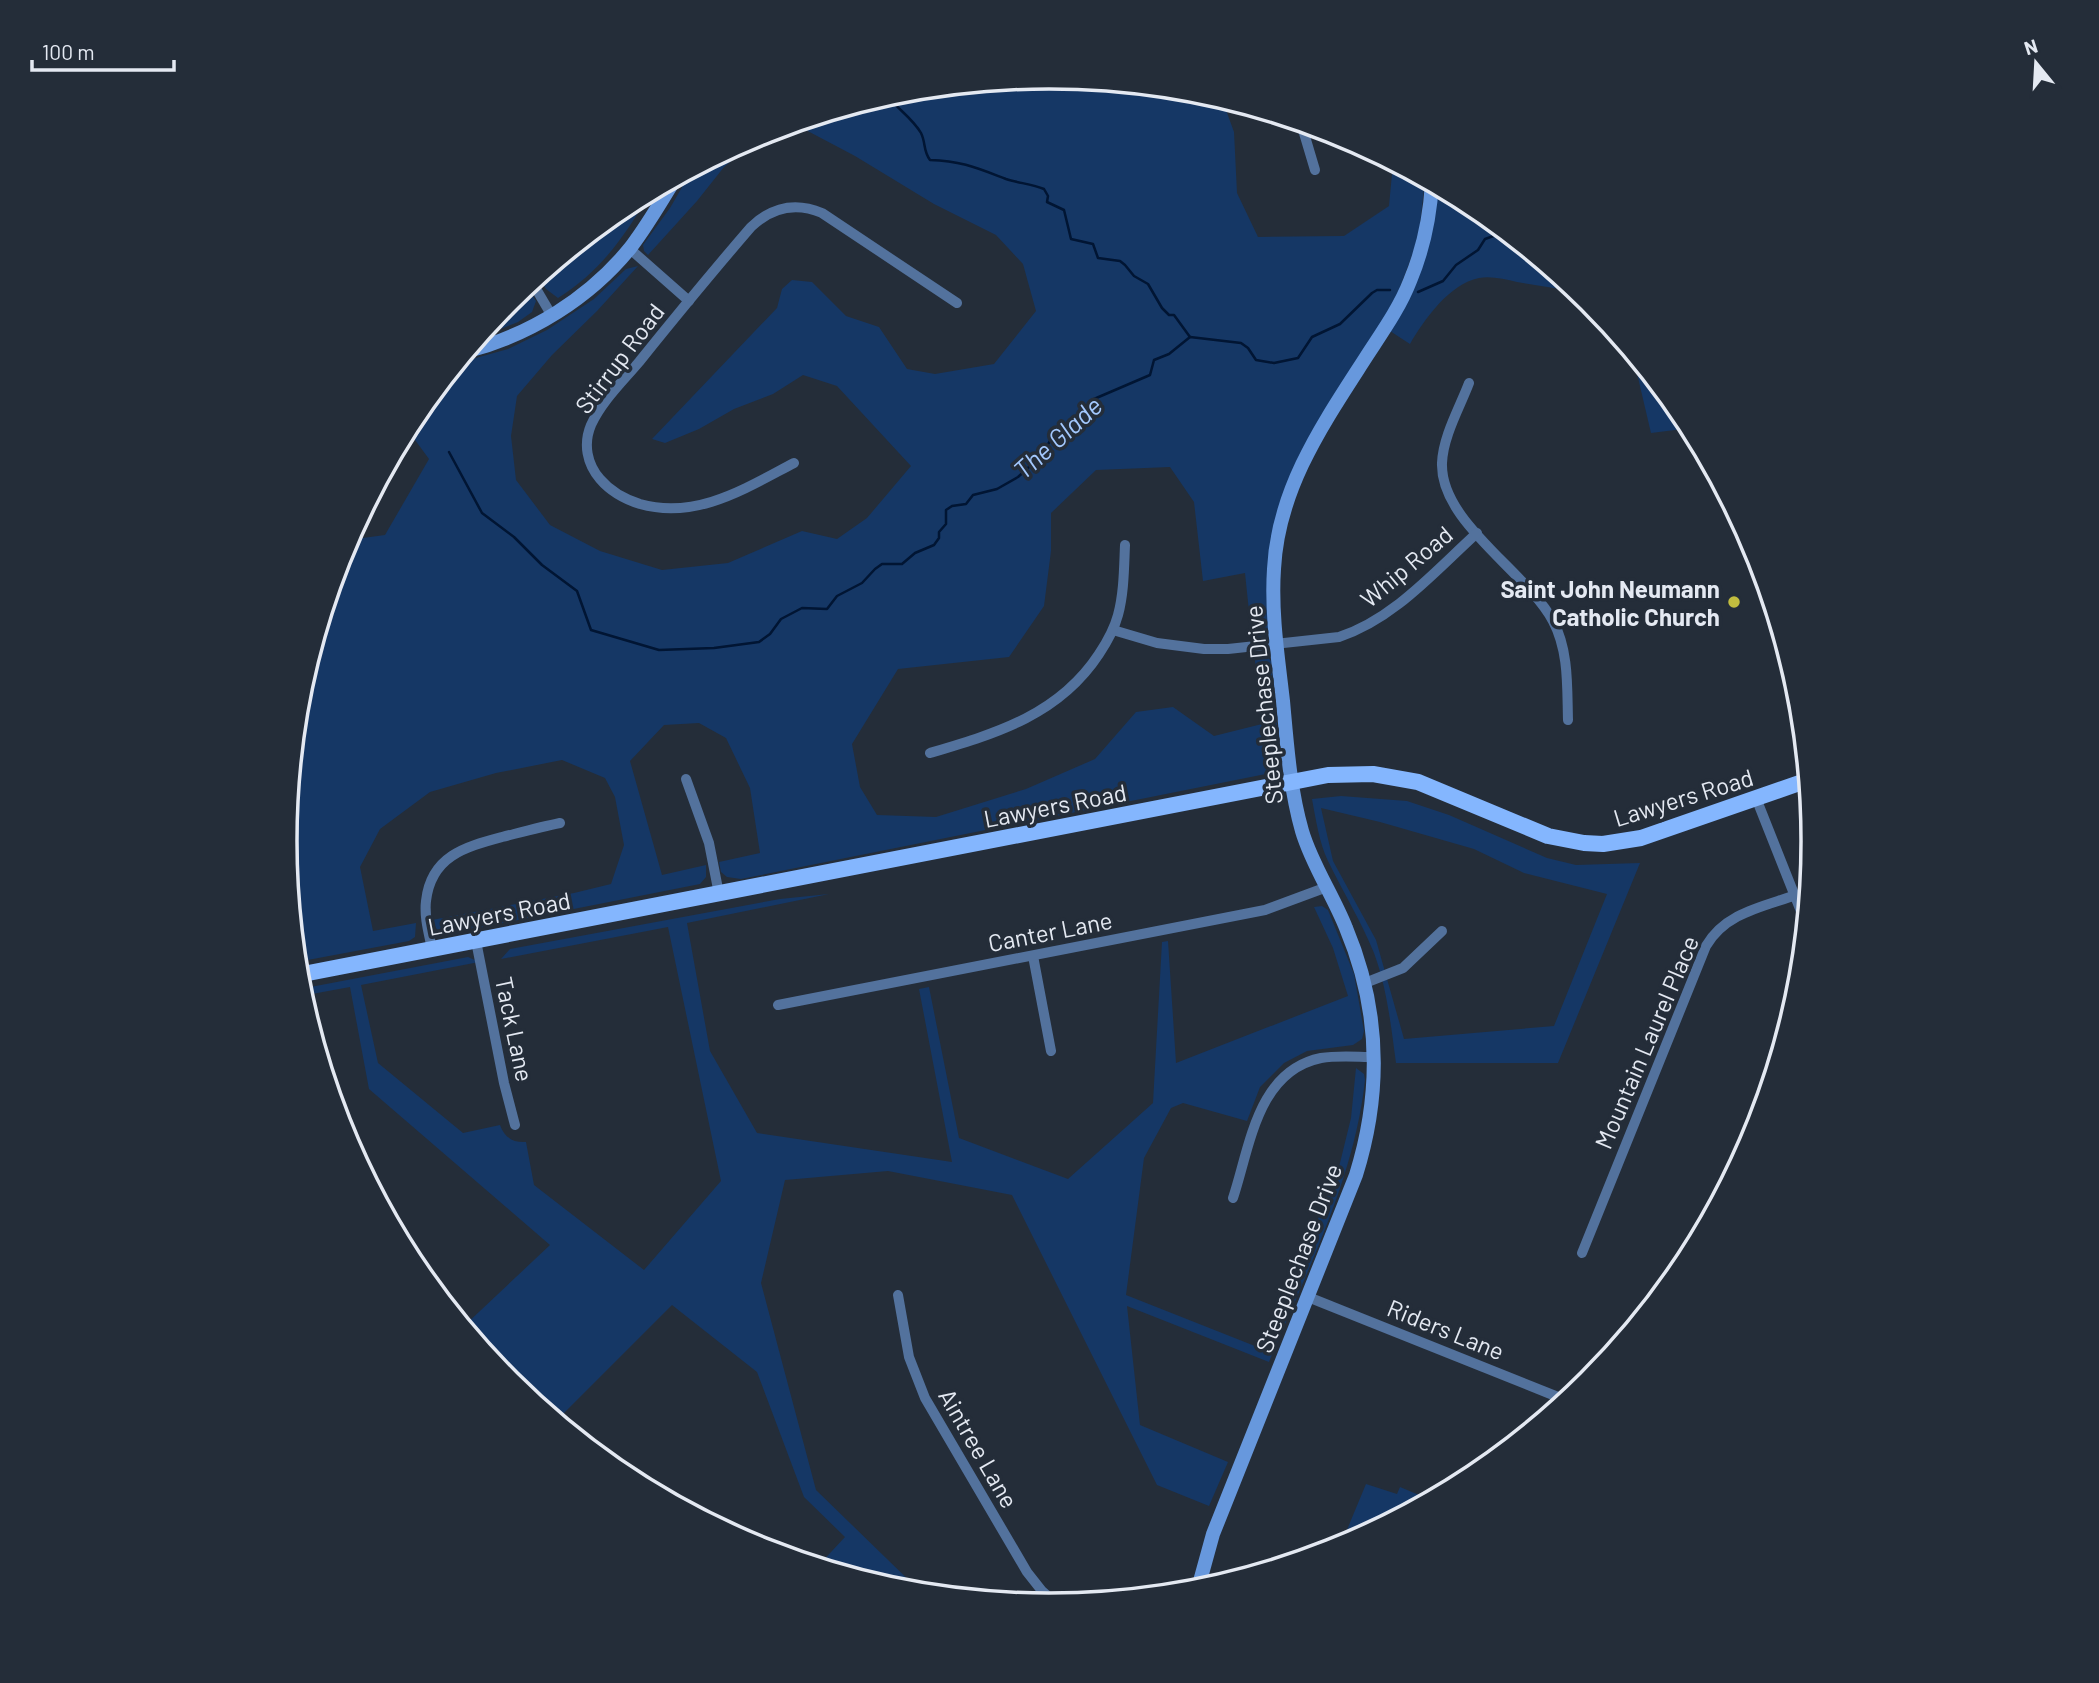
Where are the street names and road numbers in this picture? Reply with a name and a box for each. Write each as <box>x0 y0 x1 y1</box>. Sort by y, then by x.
street label: Stirrup Road <box>568 297 670 419</box>
street label: Whip Road <box>1354 519 1458 613</box>
street label: Steeplechase Drive <box>1238 604 1288 806</box>
street label: Lawyers Road <box>1610 762 1756 832</box>
street label: Lawyers Road <box>981 777 1129 833</box>
street label: Lawyers Road <box>425 885 573 941</box>
street label: Canter Lane <box>986 905 1114 957</box>
street label: Mountain Laurel Place <box>1588 931 1704 1153</box>
street label: Tack Lane <box>490 974 540 1084</box>
street label: Steeplechase Drive <box>1249 1160 1347 1356</box>
street label: Riders Lane <box>1383 1292 1509 1366</box>
street label: Aintree Lane <box>933 1383 1025 1513</box>

